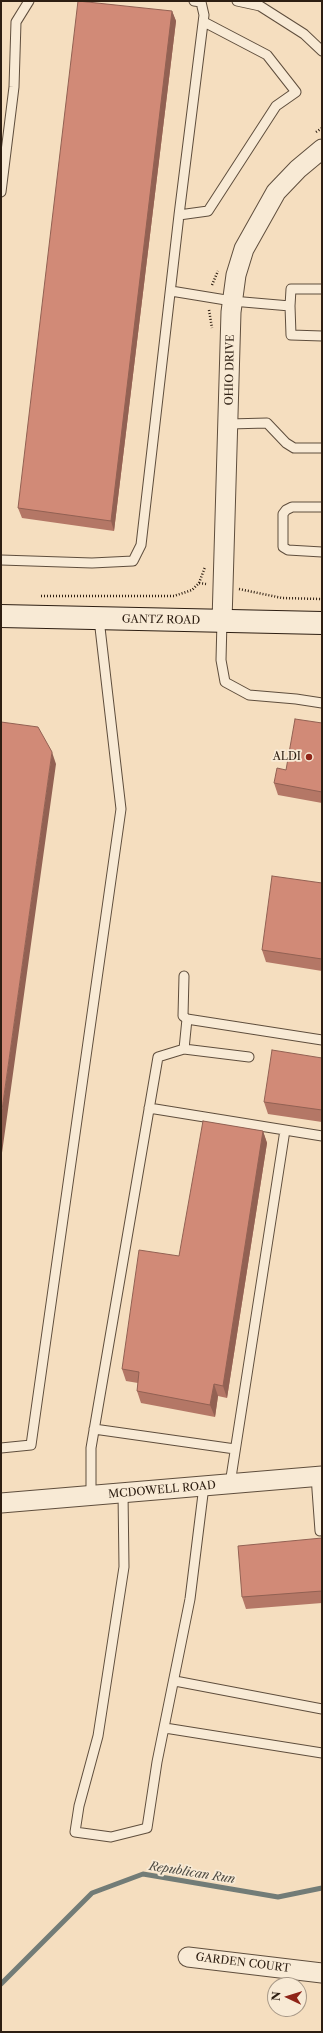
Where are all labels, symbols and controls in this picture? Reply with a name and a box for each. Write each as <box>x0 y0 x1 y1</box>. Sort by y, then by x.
street label: OHIO DRIVE <box>223 334 237 406</box>
street label: GANTZ ROAD <box>122 613 200 627</box>
place label: ALDI <box>273 750 301 764</box>
marker: ALDI <box>304 752 314 762</box>
street label: MCDOWELL ROAD <box>108 1479 216 1501</box>
water label: Republican Run <box>148 1859 236 1887</box>
street label: GARDEN COURT <box>195 1951 291 1975</box>
north arrow <box>267 1977 307 2017</box>
text: N <box>269 1991 283 2001</box>

